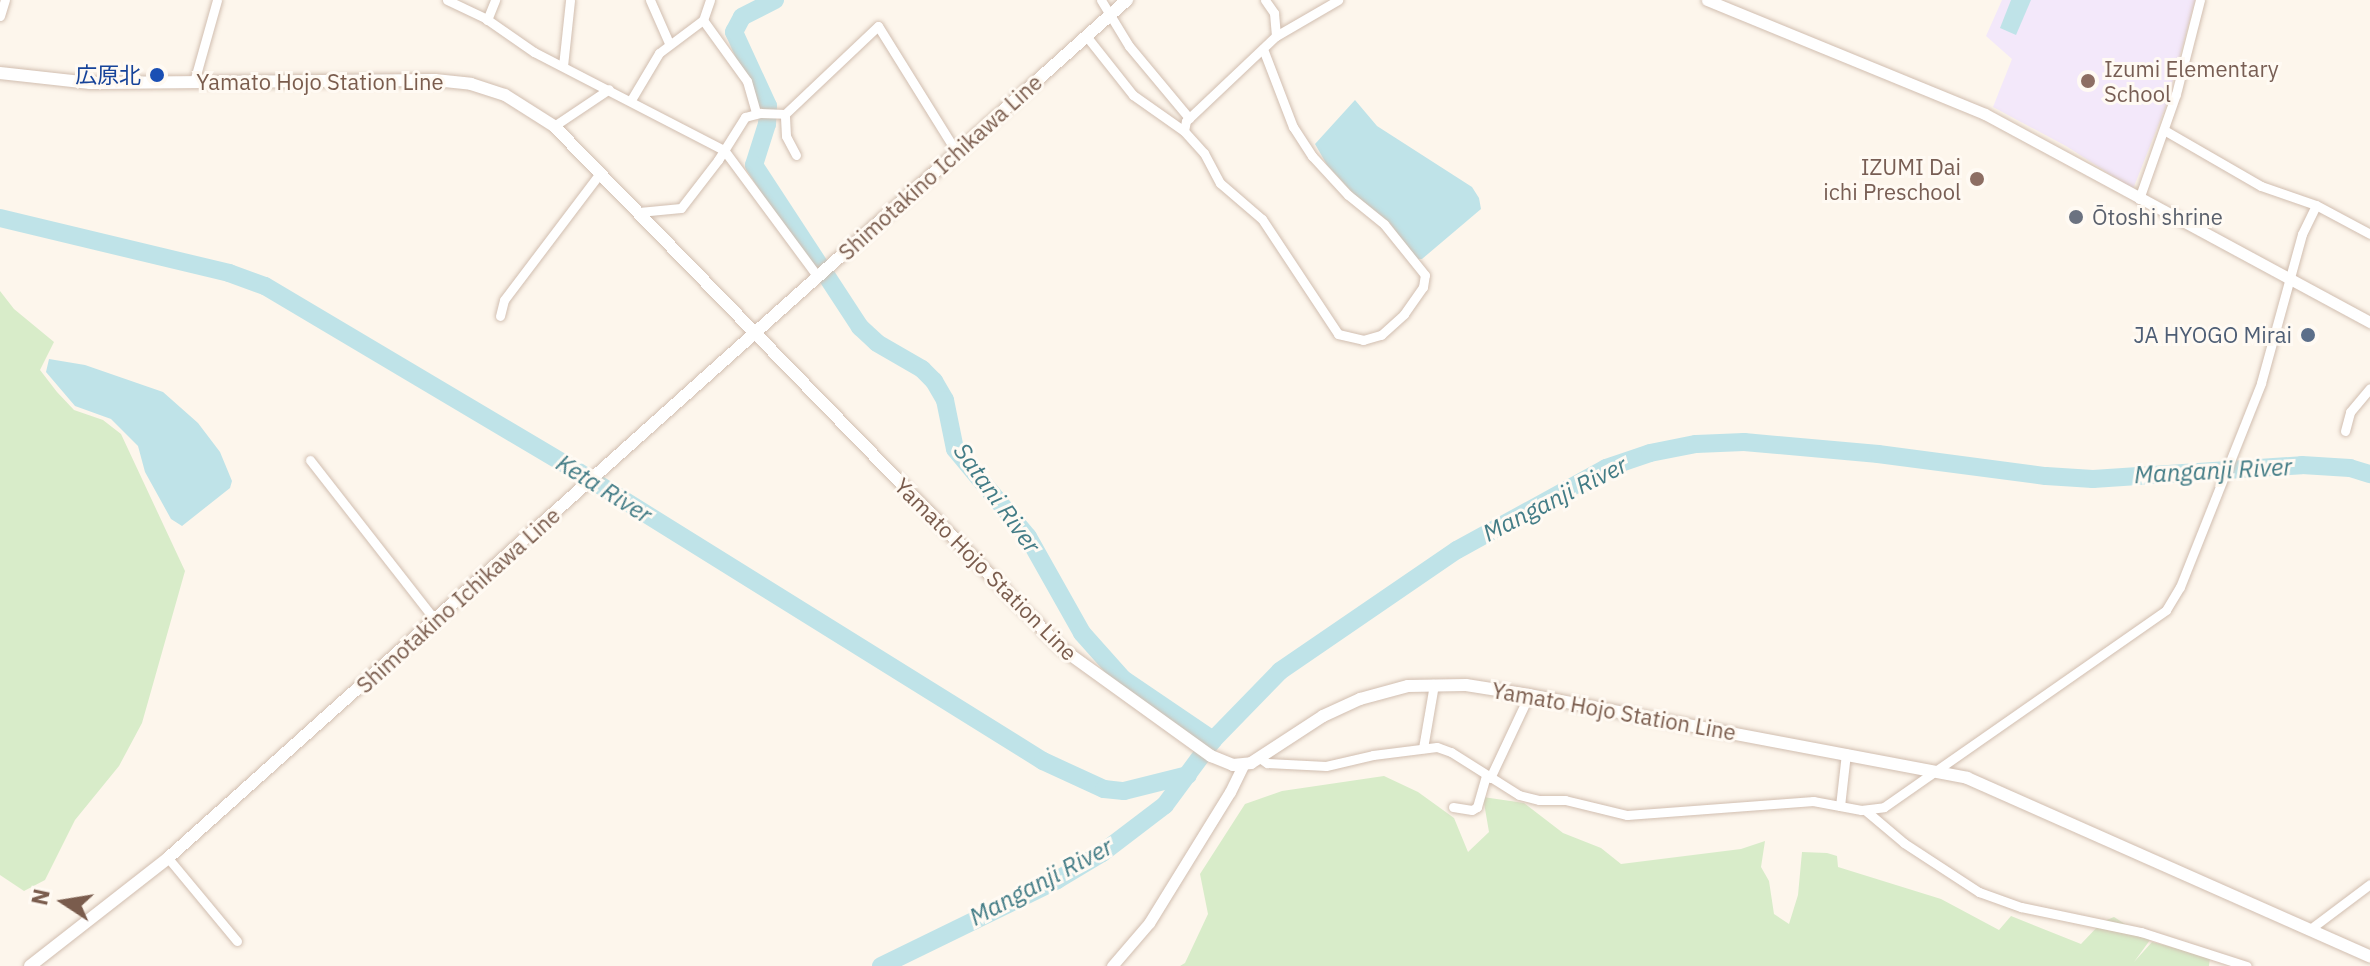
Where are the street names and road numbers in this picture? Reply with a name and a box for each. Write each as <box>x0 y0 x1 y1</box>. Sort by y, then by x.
street label: Yamato Hojo Station Line <box>196 69 444 95</box>
street label: Shimotakino Ichikawa Line <box>833 69 1047 265</box>
street label: Yamato Hojo Station Line <box>889 472 1083 666</box>
street label: Shimotakino Ichikawa Line <box>351 502 565 698</box>
street label: Yamato Hojo Station Line <box>1490 677 1738 745</box>

